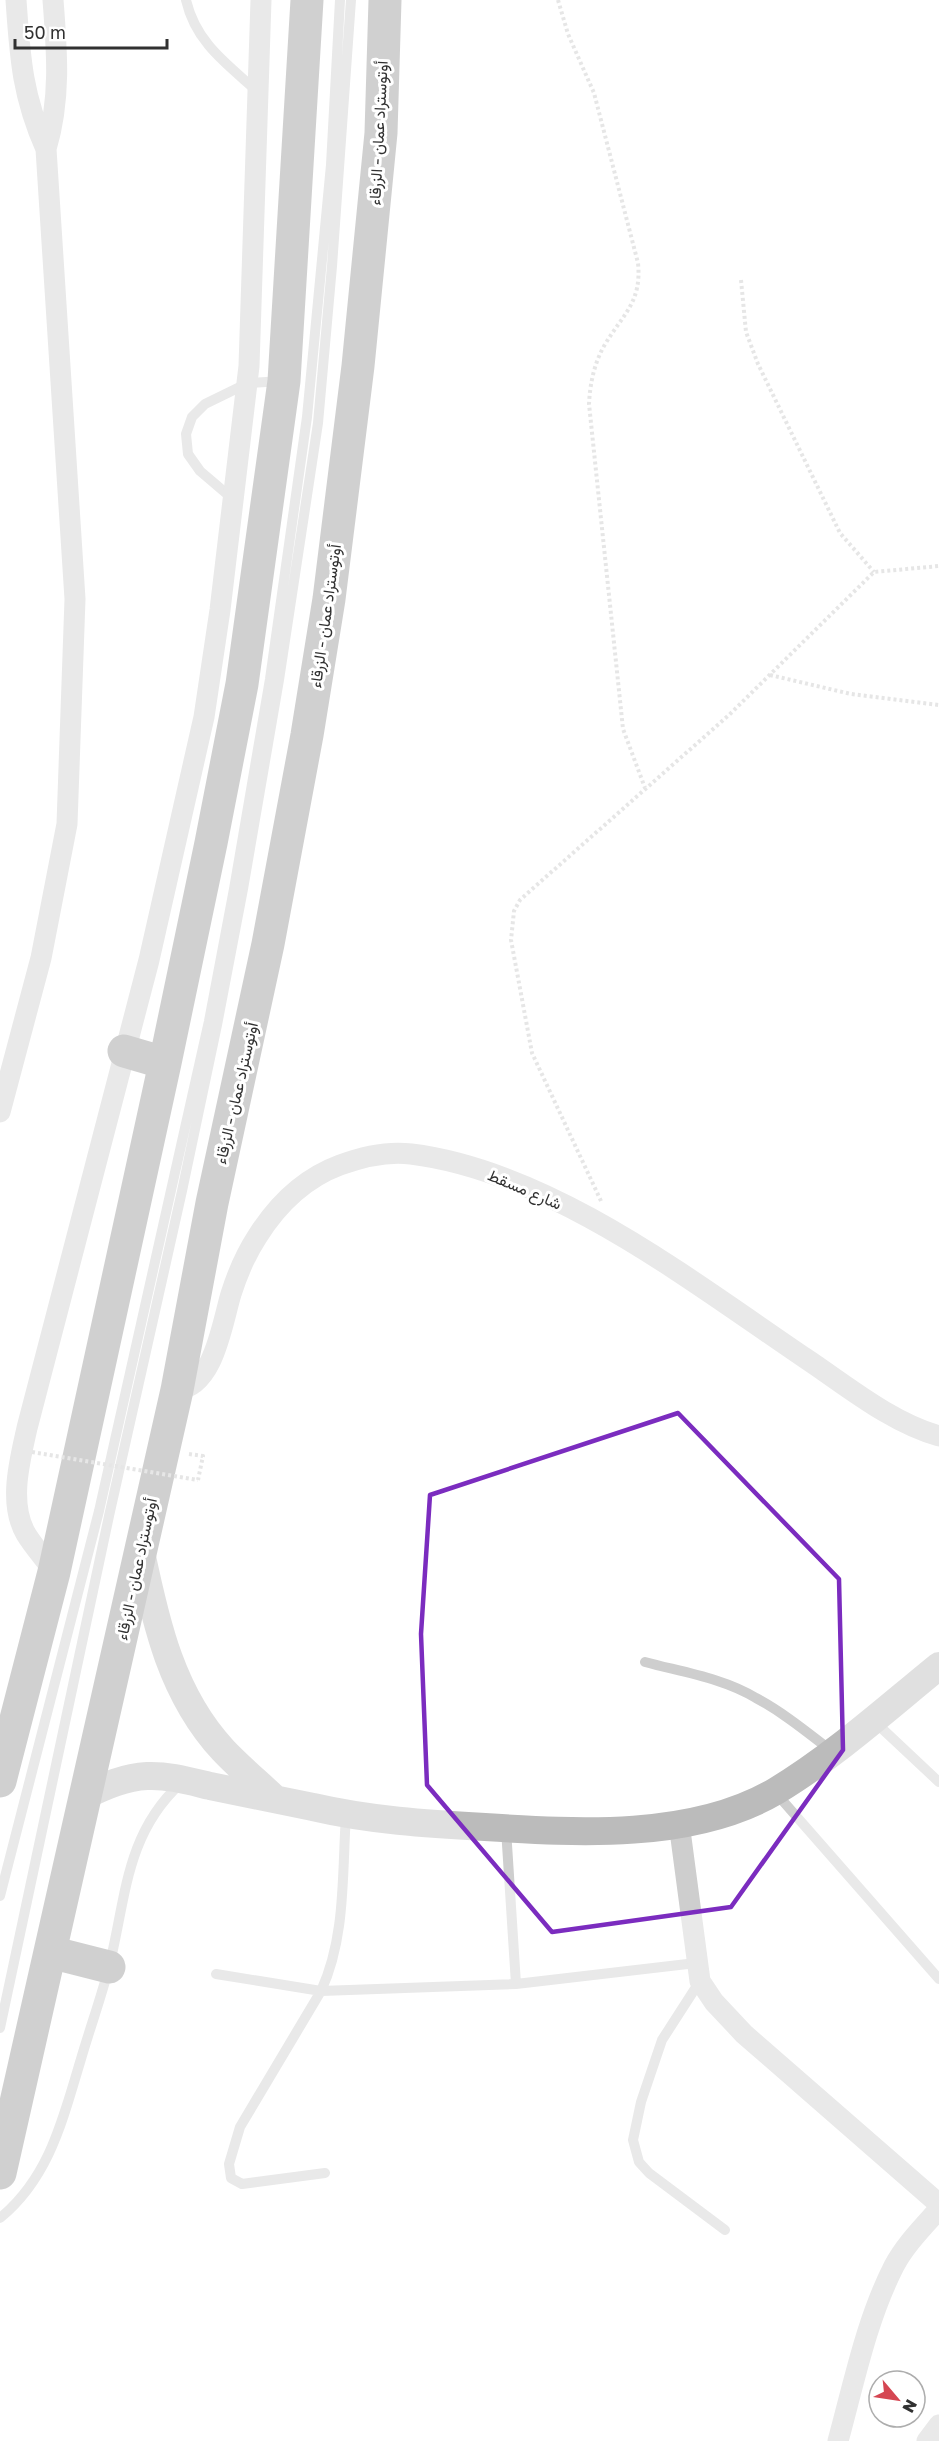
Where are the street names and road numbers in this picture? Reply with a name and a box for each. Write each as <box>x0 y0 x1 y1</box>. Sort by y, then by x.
street label: أوتوستراد عمان - الزرقاء <box>364 60 393 206</box>
street label: أوتوستراد عمان - الزرقاء <box>305 543 346 689</box>
street label: أوتوستراد عمان - الزرقاء <box>210 1020 263 1166</box>
street label: شارع مسقط <box>484 1164 565 1215</box>
street label: أوتوستراد عمان - الزرقاء <box>111 1496 162 1642</box>

